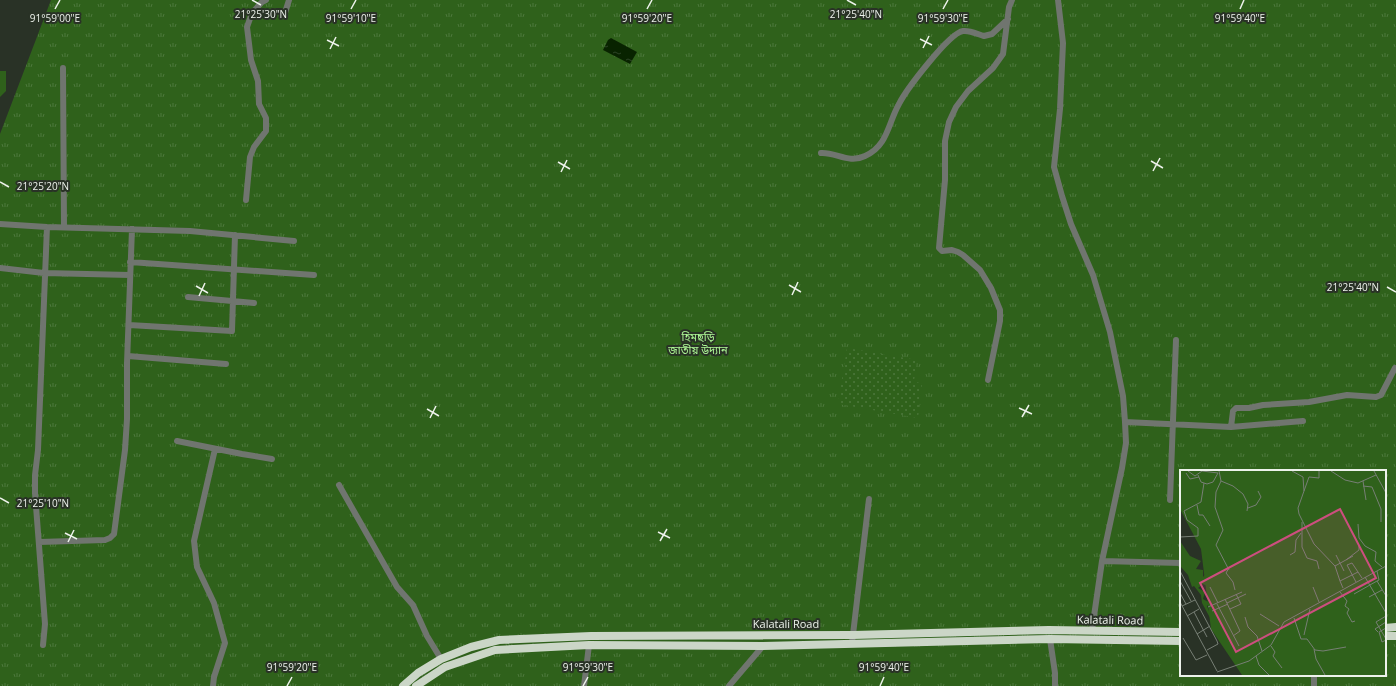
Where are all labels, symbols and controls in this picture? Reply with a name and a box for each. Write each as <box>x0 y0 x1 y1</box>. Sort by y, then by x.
text: 21°25'30"N <box>235 7 287 21</box>
text: 21°25'40"N <box>830 7 882 21</box>
text: 91°59'00"E <box>30 11 80 25</box>
text: 91°59'10"E <box>326 11 376 25</box>
text: 91°59'20"E <box>622 11 672 25</box>
text: 91°59'30"E <box>918 11 968 25</box>
text: 91°59'40"E <box>1215 11 1265 25</box>
text: 21°25'20"N <box>17 179 69 193</box>
text: 21°25'40"N <box>1327 280 1379 294</box>
park label: হিমছড়ি জাতীয় উদ্যান <box>667 329 728 357</box>
inset map <box>1180 470 1386 676</box>
text: 21°25'10"N <box>17 496 69 510</box>
street label: Kalatali Road <box>1077 611 1143 628</box>
street label: Kalatali Road <box>753 616 819 631</box>
text: 91°59'20"E <box>267 660 317 674</box>
text: 91°59'30"E <box>563 660 613 674</box>
text: 91°59'40"E <box>859 660 909 674</box>

